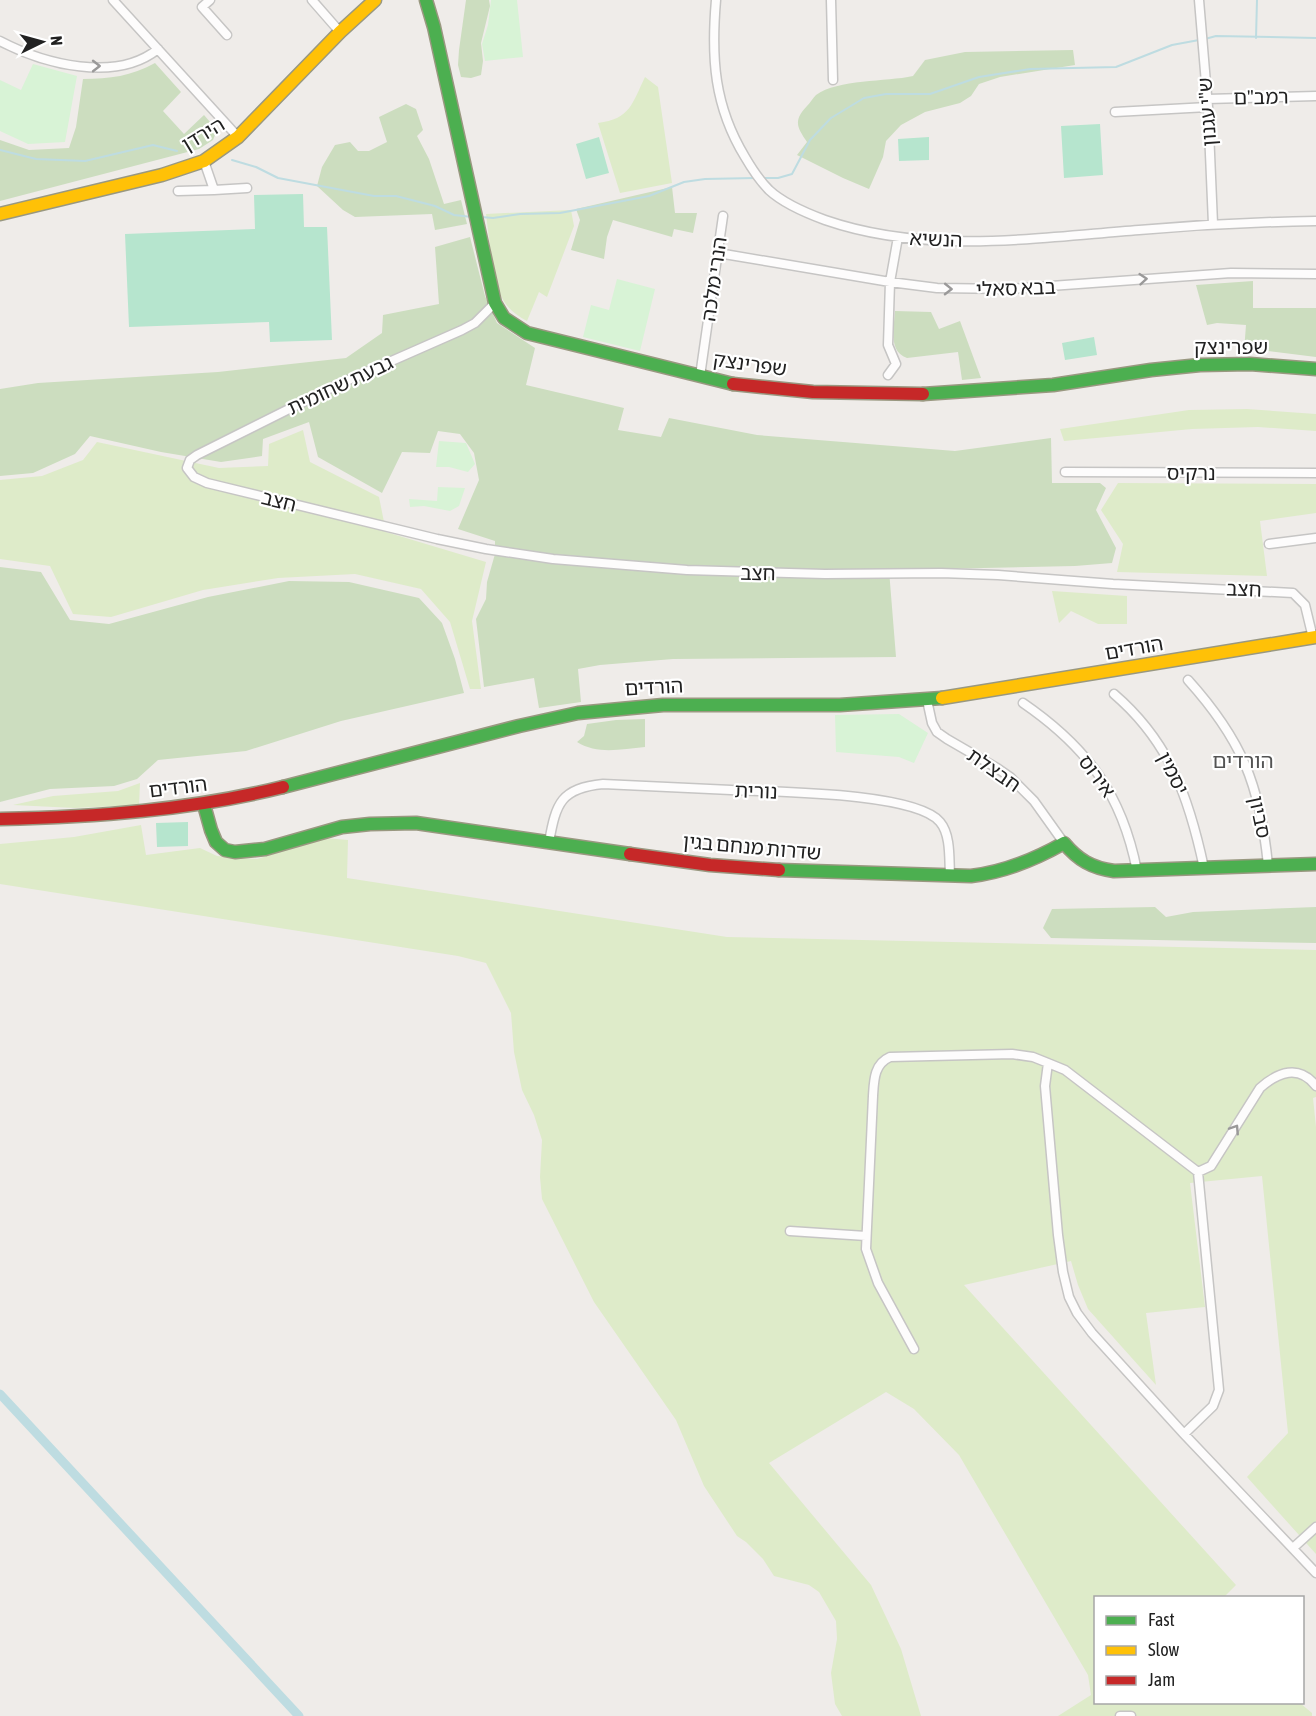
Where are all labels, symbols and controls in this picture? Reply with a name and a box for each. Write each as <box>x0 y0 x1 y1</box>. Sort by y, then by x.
north arrow <box>12 12 72 72</box>
text: N <box>48 35 66 46</box>
one-way arrow <box>92 60 101 72</box>
street label: ש"י עגנון <box>1193 77 1220 147</box>
street label: רמב"ם <box>1233 85 1289 108</box>
street label: הירדן <box>177 112 228 155</box>
street label: הנשיא <box>909 226 963 251</box>
street label: הנרי מלכה <box>696 235 731 323</box>
one-way arrow <box>1138 273 1147 286</box>
street label: בבא סאלי <box>976 275 1056 300</box>
one-way arrow <box>944 282 953 295</box>
street label: שפרינצק <box>1194 335 1268 358</box>
street label: שפרינצק <box>712 347 788 380</box>
street label: גבעת שחומית <box>283 350 397 419</box>
street label: נרקיס <box>1166 461 1216 484</box>
street label: חצב <box>259 485 299 516</box>
street label: חצב <box>740 561 776 584</box>
street label: חצב <box>1226 576 1262 601</box>
street label: הורדים <box>1103 631 1165 664</box>
street label: הורדים <box>624 673 684 700</box>
street label: חבצלת <box>963 743 1025 796</box>
street label: יסמין <box>1153 748 1194 798</box>
district label: הורדים <box>1212 748 1274 772</box>
street label: אירוס <box>1074 750 1121 801</box>
street label: הורדים <box>147 772 208 801</box>
street label: נורית <box>734 778 778 803</box>
street label: סביון <box>1245 794 1276 840</box>
street label: שדרות מנחם בגין <box>682 829 822 864</box>
one-way arrow <box>1227 1124 1238 1135</box>
legend <box>1094 1596 1304 1704</box>
text: Fast <box>1148 1609 1175 1630</box>
text: Slow <box>1148 1639 1179 1660</box>
text: Jam <box>1148 1669 1175 1690</box>

